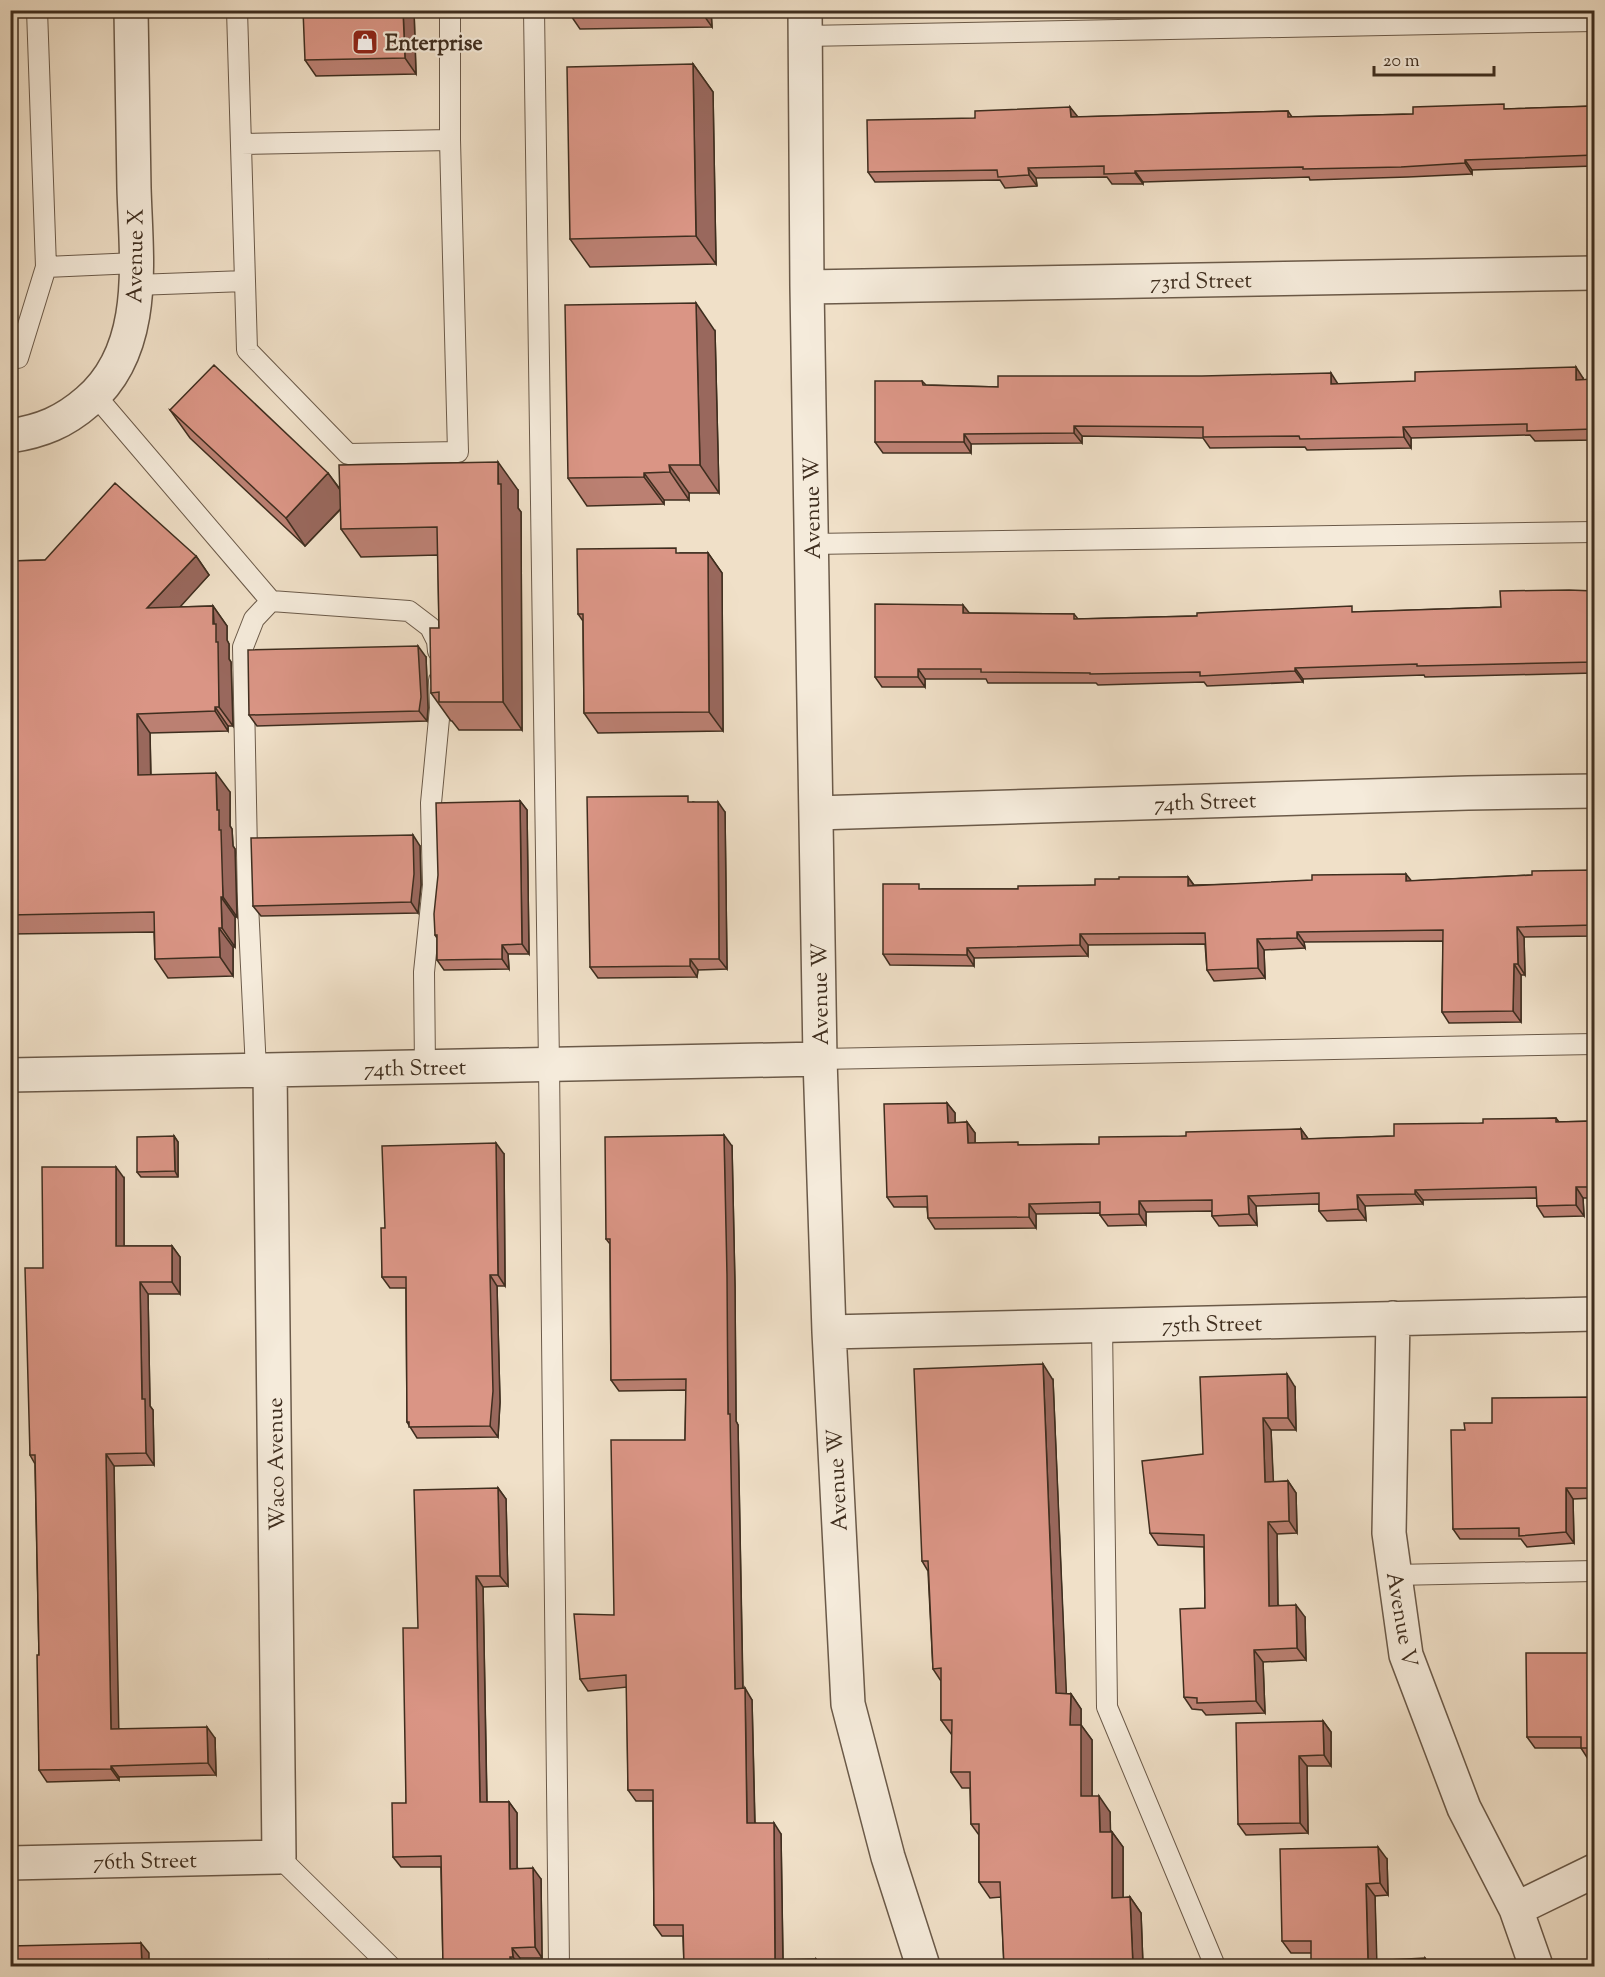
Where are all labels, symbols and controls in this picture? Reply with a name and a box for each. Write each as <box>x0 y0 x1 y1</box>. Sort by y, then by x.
shop icon: Enterprise <box>350 27 380 57</box>
place label: Enterprise <box>385 29 483 61</box>
scale bar <box>1374 39 1494 77</box>
text: 20 m <box>1383 49 1420 75</box>
street label: Avenue X <box>120 208 154 304</box>
street label: 73rd Street <box>1150 266 1253 300</box>
street label: Avenue W <box>797 456 831 560</box>
street label: 74th Street <box>1153 786 1257 822</box>
street label: Avenue W <box>805 942 839 1046</box>
street label: 74th Street <box>364 1053 467 1087</box>
street label: 75th Street <box>1162 1309 1263 1343</box>
street label: Waco Avenue <box>261 1397 295 1531</box>
street label: Avenue W <box>820 1428 858 1532</box>
street label: Avenue V <box>1376 1569 1424 1670</box>
street label: 76th Street <box>93 1846 198 1880</box>

